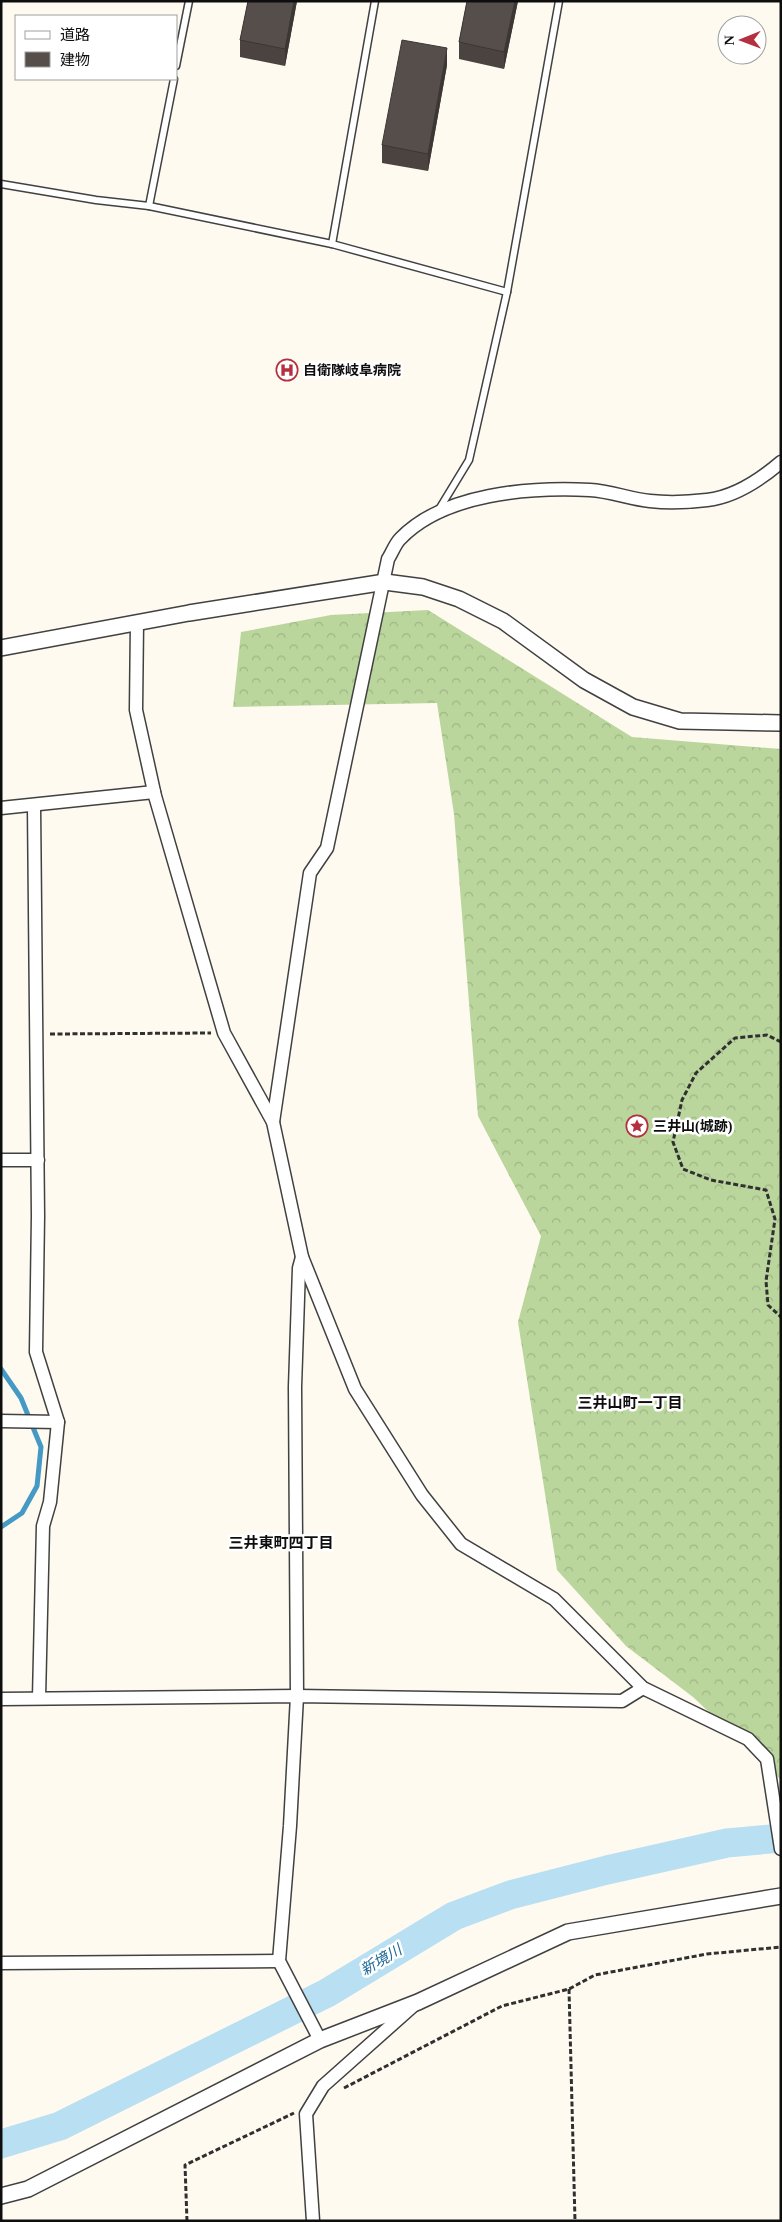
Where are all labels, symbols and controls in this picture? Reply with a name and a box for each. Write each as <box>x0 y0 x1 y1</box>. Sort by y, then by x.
legend <box>15 15 178 80</box>
north arrow <box>717 15 767 65</box>
text: 道路 <box>60 27 90 43</box>
text: N <box>722 35 737 45</box>
text: 建物 <box>60 52 90 68</box>
hospital icon: 自衛隊岐阜病院 <box>275 358 299 382</box>
place label: 自衛隊岐阜病院 <box>303 362 401 378</box>
place icon: 三井山(城跡) <box>625 1114 649 1138</box>
place label: 三井山(城跡) <box>653 1118 733 1135</box>
district label: 三井山町一丁目 <box>577 1394 683 1411</box>
district label: 三井東町四丁目 <box>228 1534 334 1551</box>
water label: 新境川 <box>358 1941 406 1978</box>

